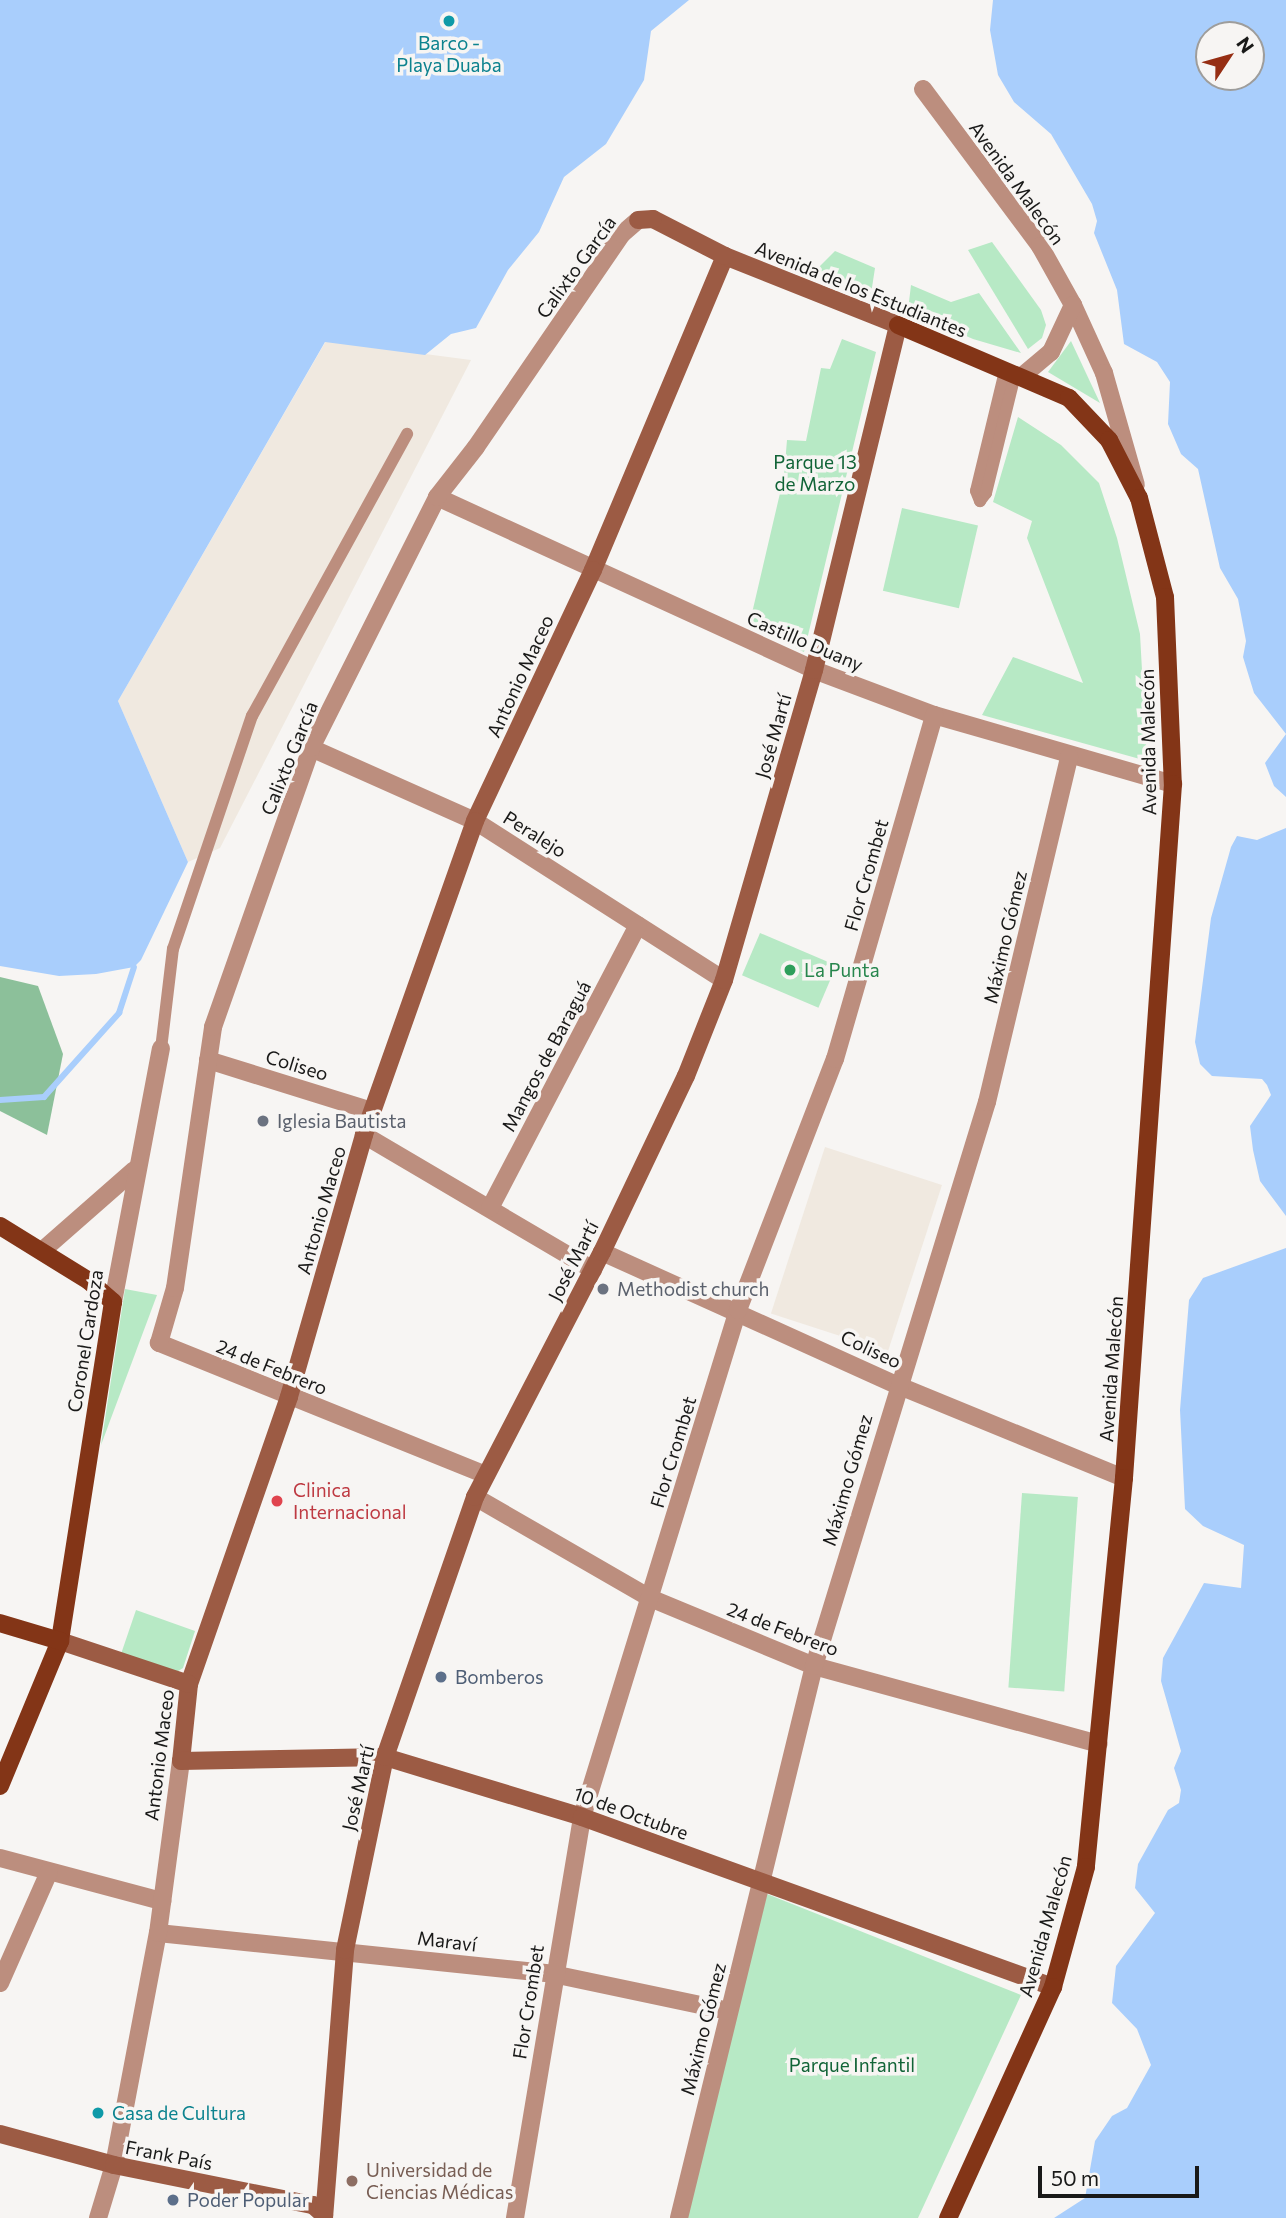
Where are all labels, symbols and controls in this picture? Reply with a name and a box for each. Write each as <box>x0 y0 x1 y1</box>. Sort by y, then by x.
marker: Barco - Playa Duaba <box>441 13 457 29</box>
north arrow <box>1195 21 1265 91</box>
place label: Barco - Playa Duaba <box>396 32 502 76</box>
text: N <box>1232 32 1259 57</box>
street label: Avenida Malecón <box>965 117 1069 249</box>
street label: Calixto García <box>531 211 621 323</box>
street label: Avenida de los Estudiantes <box>752 236 970 342</box>
park label: Parque 13 de Marzo <box>773 451 857 495</box>
street label: Castillo Duany <box>744 606 866 676</box>
street label: Antonio Maceo <box>482 611 558 741</box>
street label: Avenida Malecón <box>1135 669 1161 815</box>
street label: José Martí <box>750 691 796 781</box>
street label: Calixto García <box>256 698 322 818</box>
street label: Peralejo <box>499 806 571 862</box>
street label: Flor Crombet <box>839 816 893 934</box>
street label: Máximo Gómez <box>979 868 1031 1006</box>
place label: La Punta <box>804 959 880 981</box>
marker: La Punta <box>782 962 798 978</box>
street label: Mangos de Baraguá <box>497 977 595 1135</box>
street label: Coliseo <box>263 1045 331 1085</box>
place label: Iglesia Bautista <box>277 1110 406 1132</box>
marker: Iglesia Bautista <box>255 1113 271 1129</box>
street label: Antonio Maceo <box>292 1143 350 1277</box>
street label: José Martí <box>543 1217 603 1305</box>
street label: Coronel Cardoza <box>62 1268 108 1414</box>
place label: Methodist church <box>617 1278 769 1300</box>
marker: Methodist church <box>595 1281 611 1297</box>
street label: Avenida Malecón <box>1095 1295 1127 1443</box>
street label: Coliseo <box>837 1325 905 1373</box>
street label: 24 de Febrero <box>213 1334 331 1400</box>
street label: Flor Crombet <box>645 1393 701 1511</box>
street label: Máximo Gómez <box>817 1412 877 1548</box>
place label: Clinica Internacional <box>293 1479 407 1523</box>
marker: Clinica Internacional <box>267 1491 287 1511</box>
street label: 24 de Febrero <box>724 1597 842 1661</box>
place label: Bomberos <box>455 1666 544 1688</box>
marker: Bomberos <box>433 1669 449 1685</box>
street label: Antonio Maceo <box>140 1688 178 1822</box>
street label: José Martí <box>337 1743 379 1833</box>
street label: 10 de Octubre <box>570 1782 692 1844</box>
street label: Avenida Malecón <box>1014 1852 1076 2000</box>
street label: Maraví <box>416 1926 478 1956</box>
street label: Flor Crombet <box>508 1943 548 2061</box>
street label: Máximo Gómez <box>676 1960 730 2098</box>
park label: Parque Infantil <box>789 2054 915 2076</box>
place label: Casa de Cultura <box>112 2102 246 2124</box>
marker: Casa de Cultura <box>90 2105 106 2121</box>
street label: Frank País <box>124 2135 214 2175</box>
scale bar <box>1041 2152 1202 2196</box>
place label: Universidad de Ciencias Médicas <box>366 2159 513 2203</box>
text: 50 m <box>1051 2165 1099 2190</box>
marker: Universidad de Ciencias Médicas <box>344 2173 360 2189</box>
place label: Poder Popular <box>187 2189 309 2211</box>
marker: Poder Popular <box>165 2192 181 2208</box>

